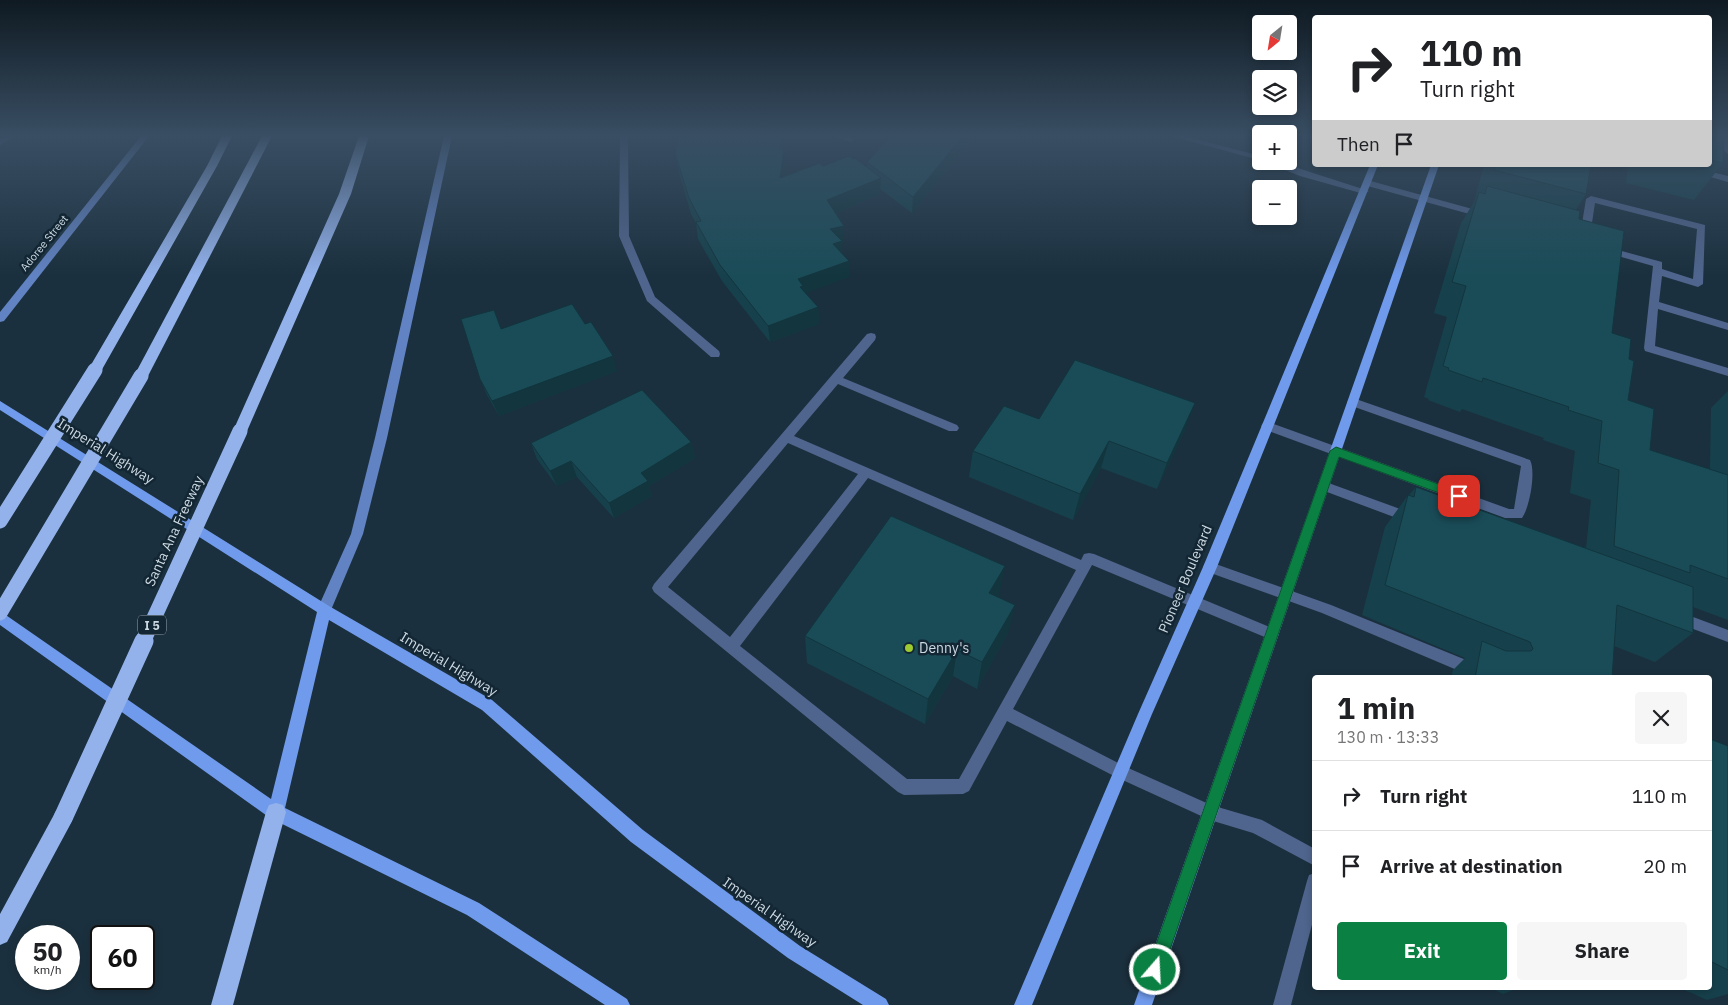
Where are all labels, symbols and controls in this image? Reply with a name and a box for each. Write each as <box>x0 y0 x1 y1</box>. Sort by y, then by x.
north arrow <box>1252 15 1298 60</box>
map controls <box>1252 15 1297 225</box>
text: 110 m <box>1420 30 1523 76</box>
icon: right <box>1337 35 1402 100</box>
button: layers <box>1252 70 1297 115</box>
text: Turn right <box>1420 74 1515 103</box>
button: + <box>1252 125 1297 170</box>
icon: arrive <box>1390 130 1418 158</box>
text: Then <box>1337 132 1380 156</box>
button: − <box>1252 180 1297 225</box>
street label: Adoree Street <box>17 212 71 274</box>
street label: Imperial Highway <box>54 414 158 488</box>
street label: Santa Ana Freeway <box>141 473 207 589</box>
pin <box>1438 475 1480 517</box>
icon: arrive <box>1445 482 1473 510</box>
street label: Pioneer Boulevard <box>1154 522 1216 636</box>
road number: I 5 <box>138 616 166 634</box>
street label: Imperial Highway <box>397 628 501 700</box>
place label: Denny's <box>919 639 970 657</box>
marker: Denny's <box>903 642 915 654</box>
text: 1 min <box>1337 688 1415 727</box>
button: close <box>1635 692 1687 744</box>
text: 130 m · 13:33 <box>1337 727 1439 747</box>
icon: right <box>1337 782 1365 810</box>
text: Turn right <box>1380 784 1467 808</box>
text: 110 m <box>1632 784 1687 808</box>
icon: arrive <box>1337 852 1365 880</box>
text: Arrive at destination <box>1380 854 1563 878</box>
text: 20 m <box>1643 854 1687 878</box>
street label: Imperial Highway <box>720 873 820 951</box>
button: Exit <box>1337 922 1507 980</box>
button: Share <box>1517 922 1687 980</box>
speed limit sign: 60 <box>90 925 155 990</box>
text: 50 <box>32 935 63 968</box>
position arrow <box>1128 943 1180 995</box>
text: km/h <box>33 962 62 977</box>

